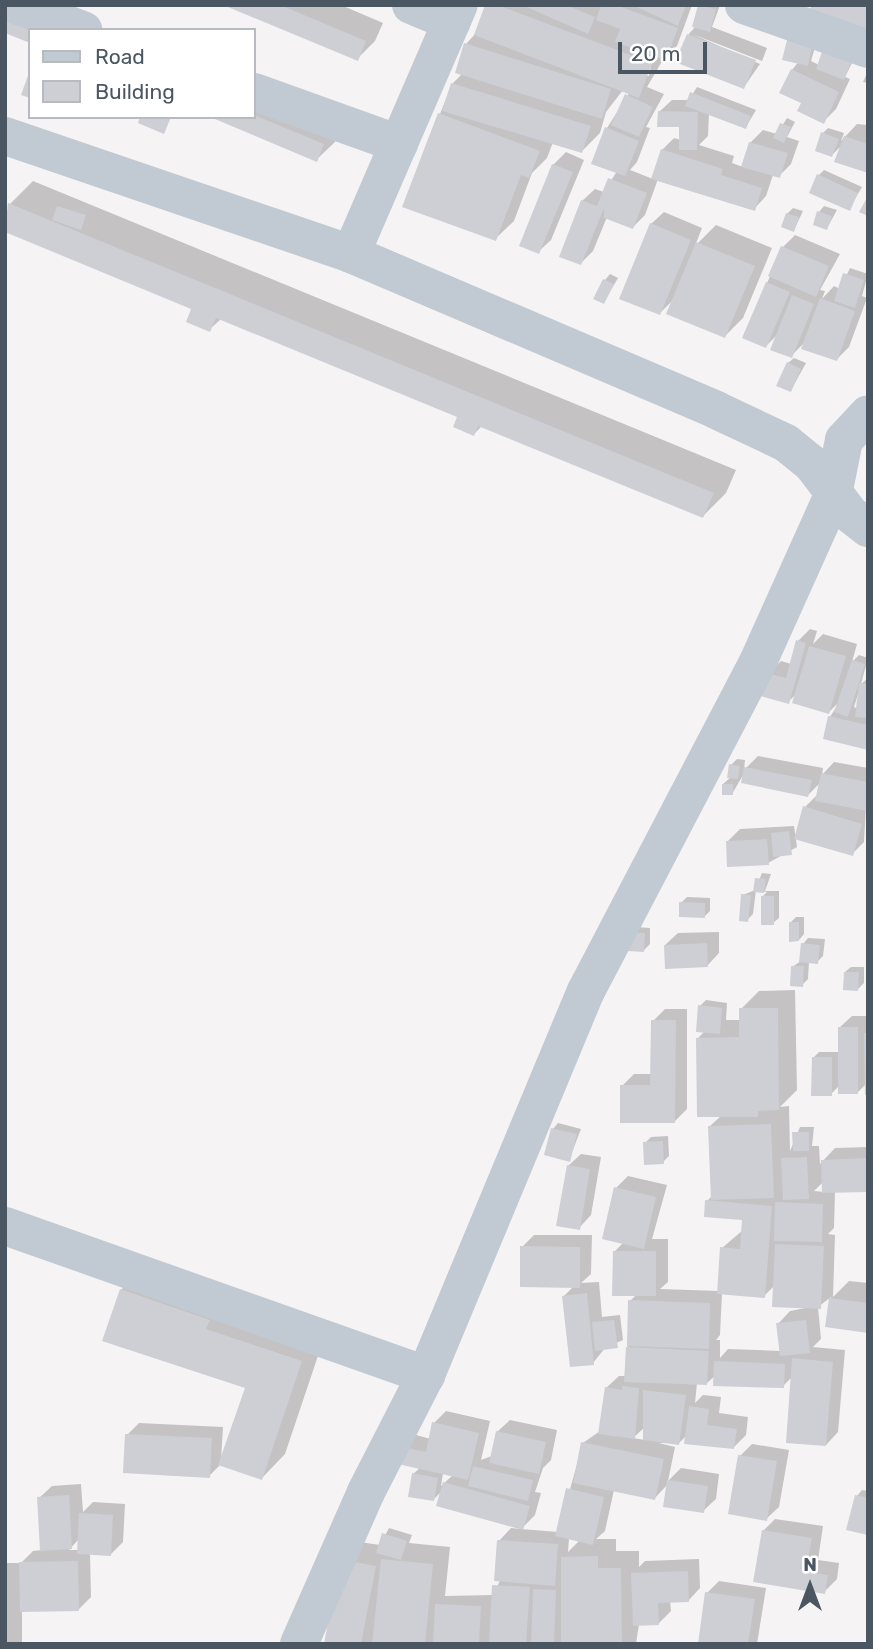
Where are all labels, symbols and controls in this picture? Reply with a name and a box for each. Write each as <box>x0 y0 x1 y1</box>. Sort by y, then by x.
legend <box>28 28 256 119</box>
scale bar <box>621 28 710 72</box>
text: 20 m <box>631 41 680 66</box>
text: Road <box>95 44 145 69</box>
text: Building <box>95 79 175 104</box>
north arrow <box>775 1551 845 1621</box>
text: N <box>803 1553 817 1576</box>

